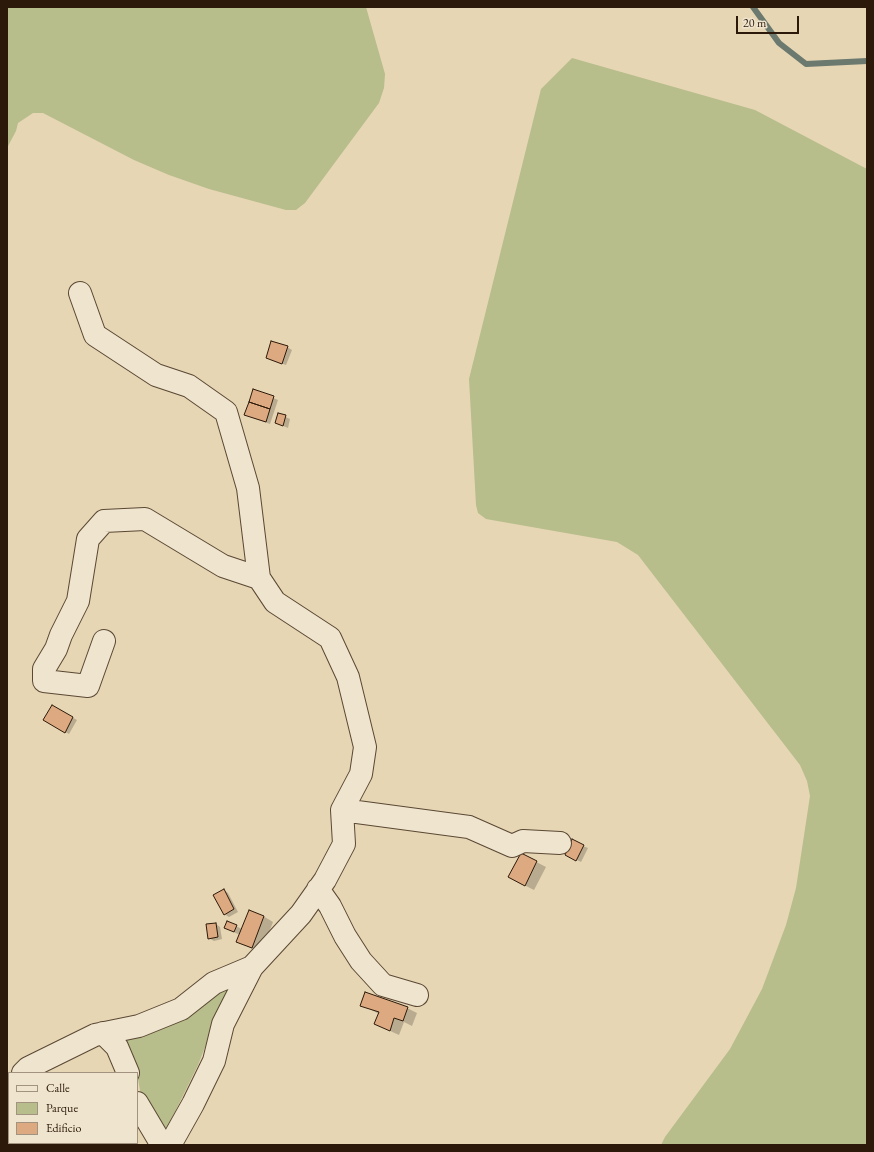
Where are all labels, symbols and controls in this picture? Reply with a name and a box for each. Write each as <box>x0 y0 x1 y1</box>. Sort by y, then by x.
scale bar <box>738 8 801 34</box>
text: 20 m <box>743 15 766 31</box>
legend <box>8 1072 138 1144</box>
text: Calle <box>46 1080 70 1096</box>
text: Parque <box>46 1100 78 1116</box>
text: Edificio <box>46 1120 81 1136</box>

